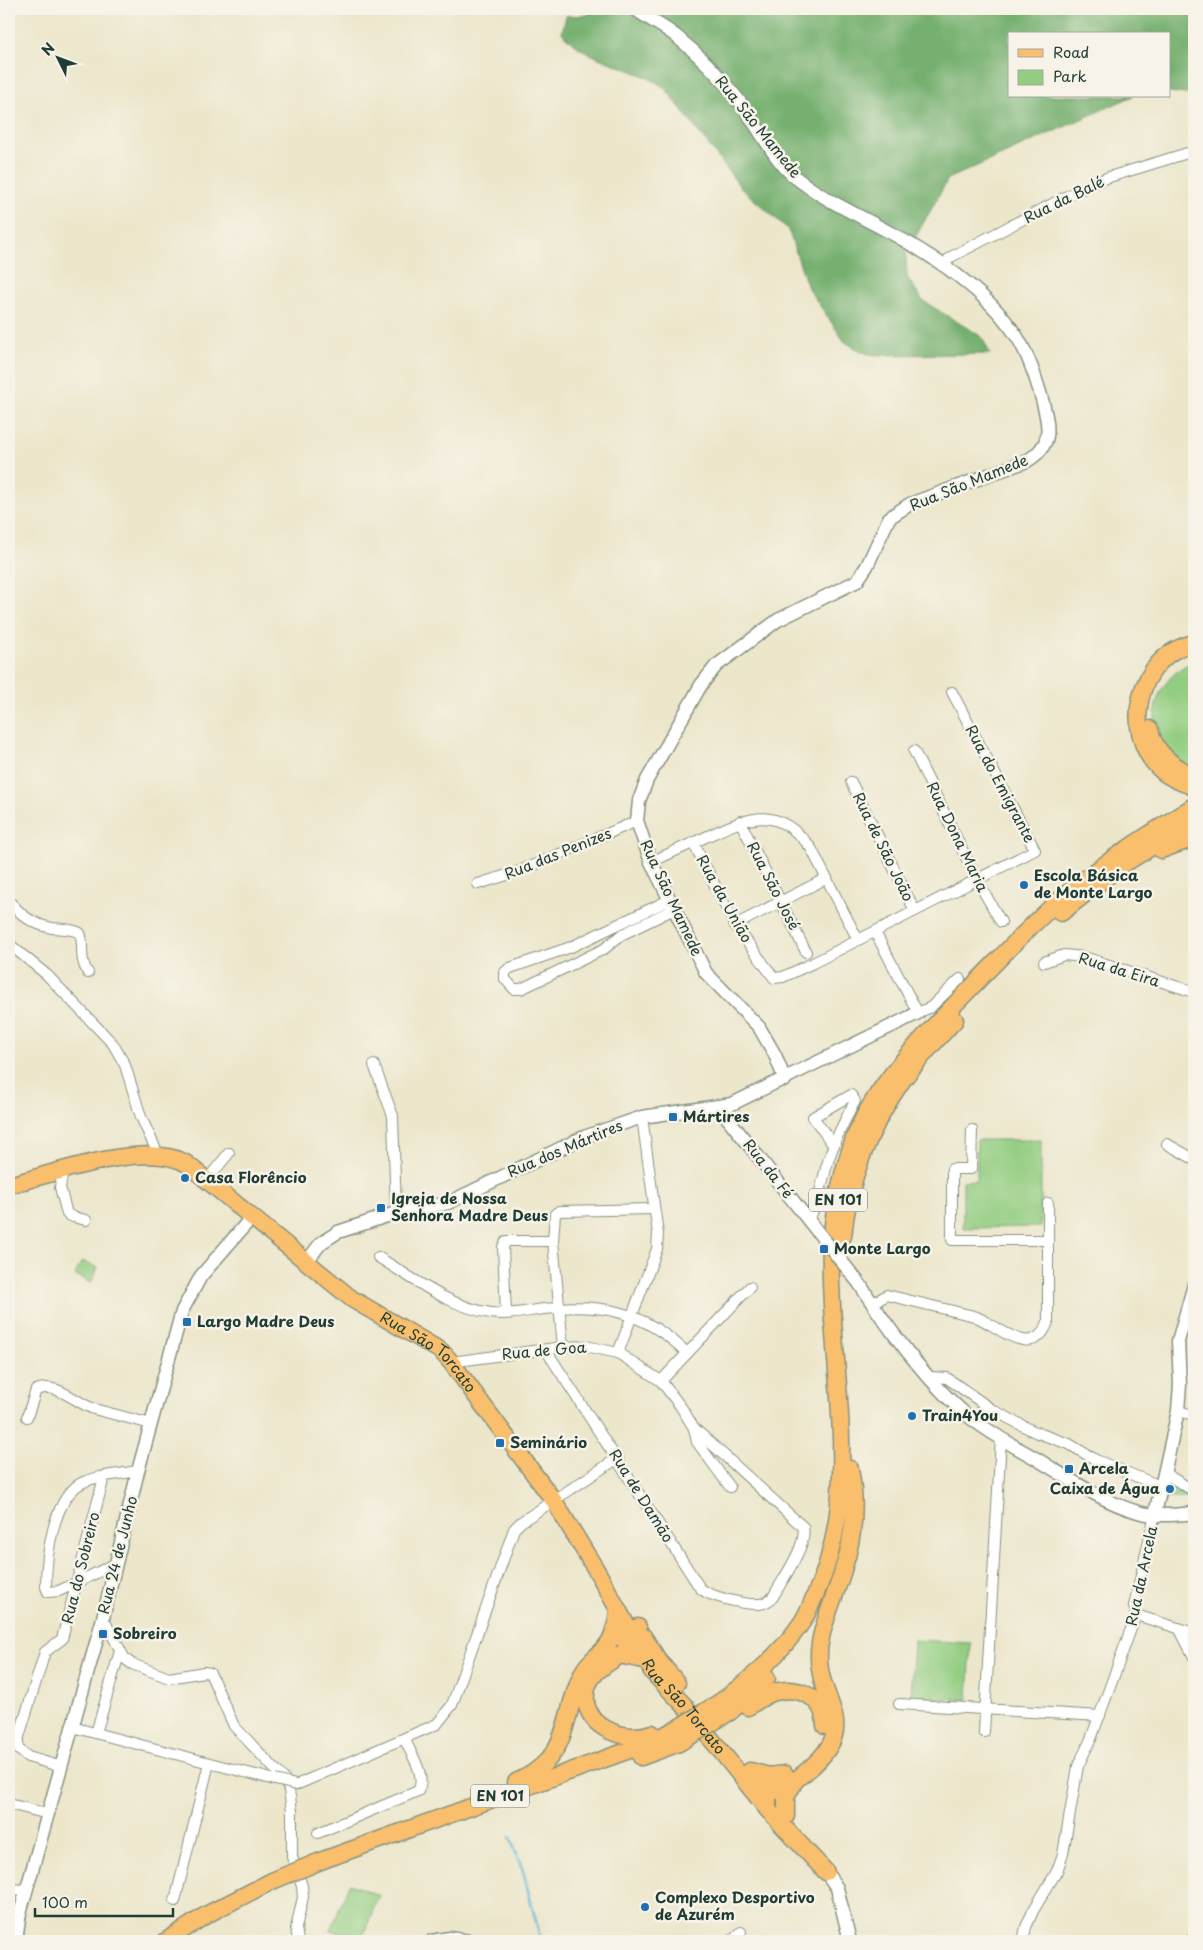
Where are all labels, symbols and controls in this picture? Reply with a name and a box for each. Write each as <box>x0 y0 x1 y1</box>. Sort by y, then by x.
north arrow <box>32 32 82 82</box>
legend <box>1008 32 1170 98</box>
text: N <box>36 38 59 60</box>
text: Road <box>1053 40 1089 63</box>
text: Park <box>1053 64 1087 87</box>
street label: Rua São Mamede <box>711 70 808 182</box>
street label: Rua da Balé <box>1019 169 1108 228</box>
street label: Rua São Mamede <box>906 447 1031 516</box>
street label: Rua do Emigrante <box>961 720 1042 846</box>
street label: Rua Dona Maria <box>922 777 995 896</box>
street label: Rua de São João <box>848 788 921 905</box>
street label: Rua das Penizes <box>500 821 615 885</box>
street label: Rua São Mamede <box>635 835 709 959</box>
street label: Rua São José <box>742 837 807 934</box>
street label: Rua da União <box>692 850 759 946</box>
place label: Escola Básica de Monte Largo <box>1034 863 1153 903</box>
marker: Escola Básica de Monte Largo <box>1018 879 1030 891</box>
street label: Rua da Eira <box>1076 945 1163 992</box>
place label: Mártires <box>683 1104 749 1127</box>
marker: Mártires <box>667 1111 679 1123</box>
street label: Rua dos Mártires <box>503 1113 626 1182</box>
street label: Rua da Fé <box>738 1133 800 1203</box>
place label: Casa Florêncio <box>195 1165 307 1188</box>
marker: Casa Florêncio <box>179 1172 191 1184</box>
place label: Igreja de Nossa Senhora Madre Deus <box>391 1186 548 1226</box>
road number: EN 101 <box>809 1188 867 1212</box>
marker: Igreja de Nossa Senhora Madre Deus <box>375 1202 387 1214</box>
place label: Monte Largo <box>834 1236 931 1259</box>
marker: Monte Largo <box>818 1243 830 1255</box>
street label: Rua São Torcato <box>376 1305 483 1397</box>
place label: Largo Madre Deus <box>197 1309 334 1332</box>
marker: Largo Madre Deus <box>181 1316 193 1328</box>
street label: Rua de Goa <box>501 1334 587 1365</box>
place label: Train4You <box>922 1403 998 1426</box>
marker: Train4You <box>906 1410 918 1422</box>
place label: Seminário <box>510 1430 587 1453</box>
marker: Seminário <box>494 1437 506 1449</box>
street label: Rua de Damão <box>604 1444 680 1546</box>
place label: Arcela <box>1079 1456 1129 1479</box>
marker: Arcela <box>1063 1463 1075 1475</box>
place label: Caixa de Água <box>1050 1476 1160 1499</box>
marker: Caixa de Água <box>1164 1483 1176 1495</box>
street label: Rua 24 de Junho <box>91 1493 142 1616</box>
street label: Rua do Sobreiro <box>55 1509 105 1626</box>
street label: Rua da Arcela <box>1119 1523 1162 1628</box>
place label: Sobreiro <box>113 1621 177 1644</box>
marker: Sobreiro <box>97 1628 109 1640</box>
street label: Rua São Torcato <box>637 1654 732 1759</box>
road number: EN 101 <box>471 1784 529 1808</box>
scale bar <box>35 1885 172 1917</box>
place label: Complexo Desportivo de Azurém <box>655 1885 815 1925</box>
text: 100 m <box>42 1890 88 1913</box>
marker: Complexo Desportivo de Azurém <box>639 1901 651 1913</box>

